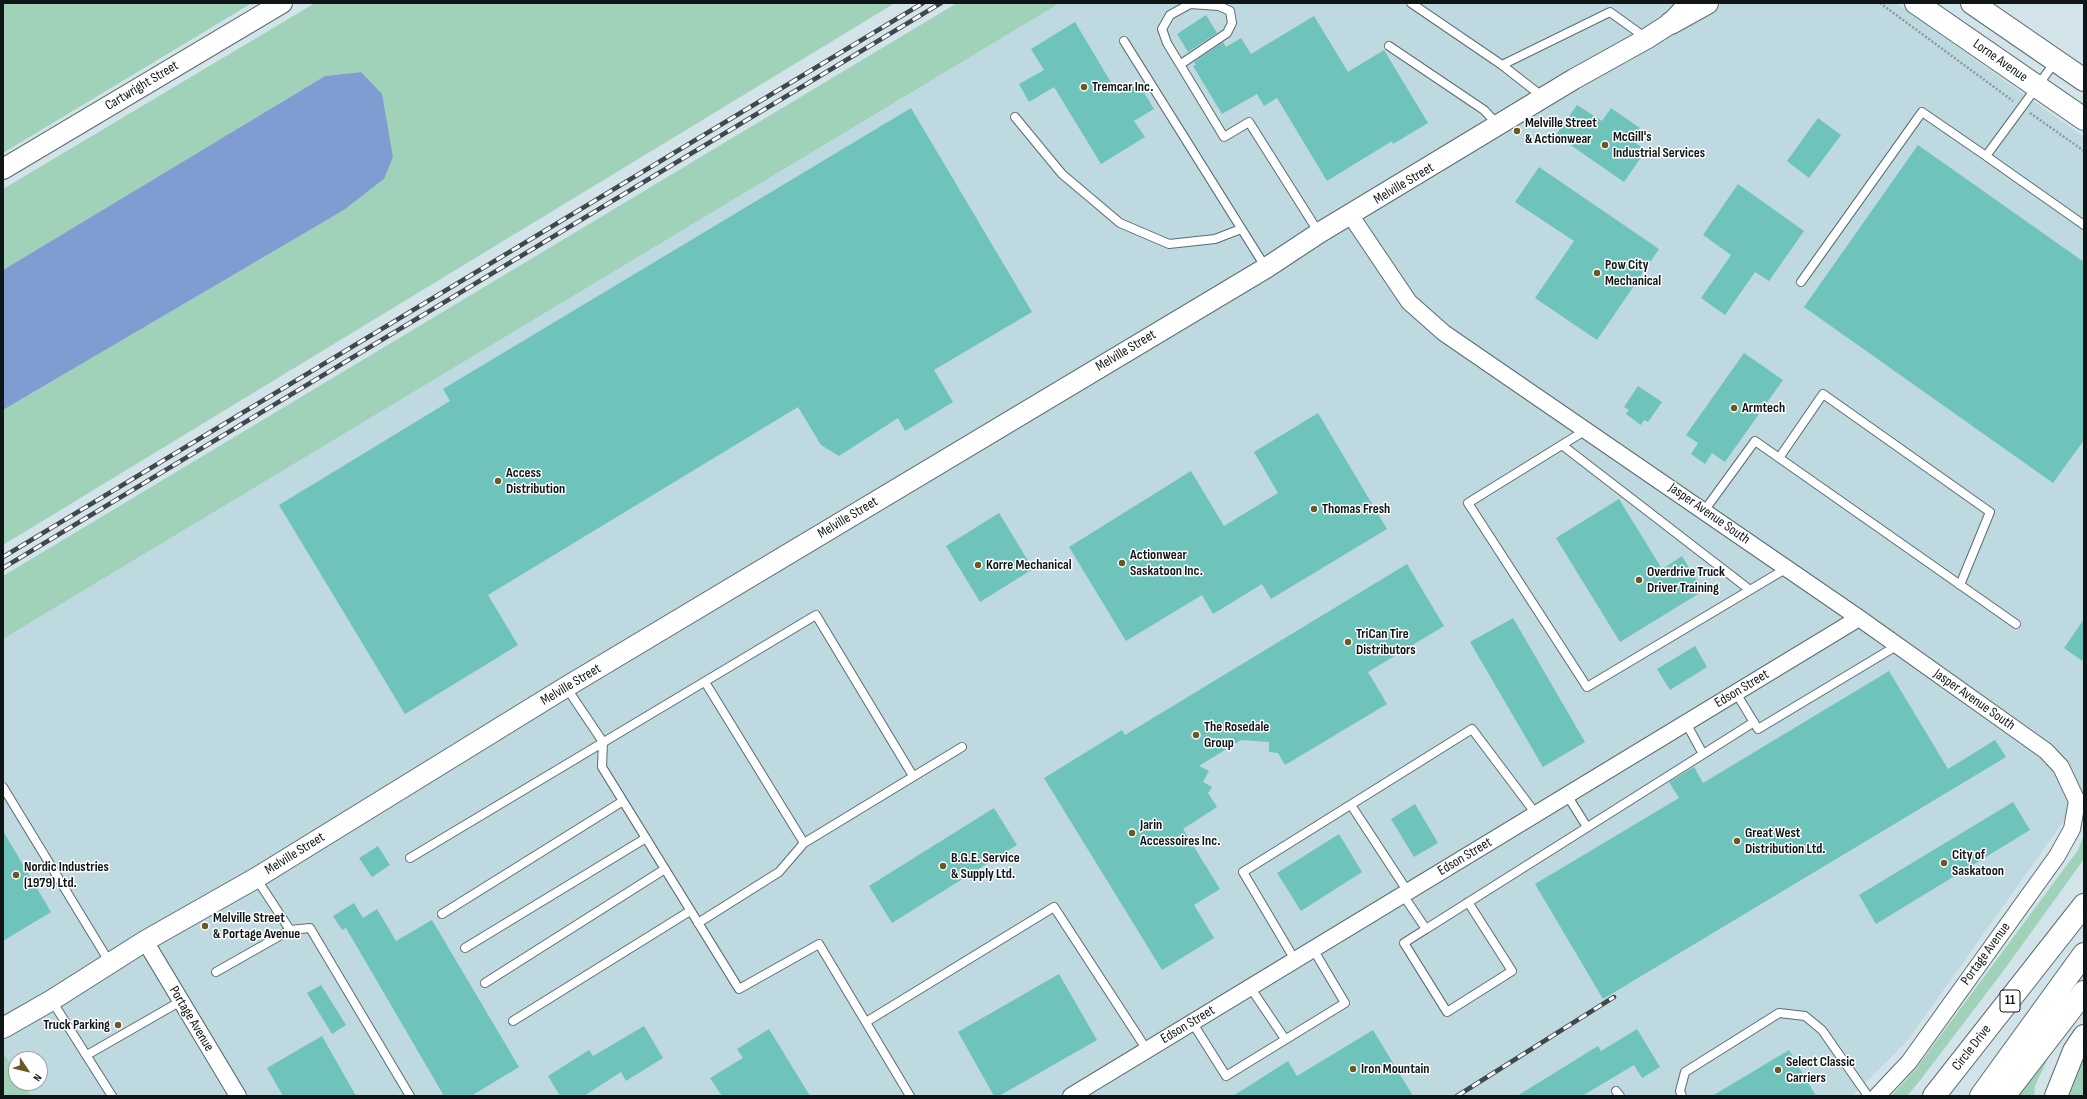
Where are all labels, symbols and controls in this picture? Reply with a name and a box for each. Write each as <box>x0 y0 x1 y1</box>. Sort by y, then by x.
street label: Lorne Avenue <box>1969 36 2031 86</box>
street label: Cartwright Street <box>102 58 182 114</box>
place label: Tremcar Inc. <box>1092 79 1153 95</box>
marker: Tremcar Inc. <box>1079 82 1089 92</box>
place label: Melville Street & Actionwear <box>1525 115 1597 148</box>
marker: Melville Street & Actionwear <box>1512 126 1522 136</box>
place label: McGill's Industrial Services <box>1613 129 1705 162</box>
marker: McGill's Industrial Services <box>1600 140 1610 150</box>
street label: Melville Street <box>1371 160 1437 208</box>
place label: Pow City Mechanical <box>1605 257 1661 290</box>
marker: Pow City Mechanical <box>1592 268 1602 278</box>
street label: Melville Street <box>1093 327 1159 375</box>
place label: Armtech <box>1742 400 1785 416</box>
marker: Armtech <box>1729 403 1739 413</box>
place label: Access Distribution <box>506 465 565 498</box>
marker: Access Distribution <box>493 476 503 486</box>
street label: Jasper Avenue South <box>1665 480 1753 548</box>
street label: Melville Street <box>815 494 881 542</box>
place label: Thomas Fresh <box>1322 501 1390 517</box>
marker: Thomas Fresh <box>1309 504 1319 514</box>
place label: Actionwear Saskatoon Inc. <box>1130 547 1203 580</box>
place label: Korre Mechanical <box>986 557 1072 573</box>
marker: Actionwear Saskatoon Inc. <box>1117 558 1127 568</box>
marker: Korre Mechanical <box>973 560 983 570</box>
place label: Overdrive Truck Driver Training <box>1647 564 1725 596</box>
marker: Overdrive Truck Driver Training <box>1634 575 1644 585</box>
place label: TriCan Tire Distributors <box>1356 626 1416 658</box>
marker: TriCan Tire Distributors <box>1343 637 1353 647</box>
street label: Melville Street <box>538 661 604 709</box>
street label: Edson Street <box>1712 666 1772 712</box>
street label: Jasper Avenue South <box>1930 666 2018 734</box>
place label: The Rosedale Group <box>1204 719 1269 752</box>
marker: The Rosedale Group <box>1191 730 1201 740</box>
place label: Jarin Accessoires Inc. <box>1140 817 1220 850</box>
place label: Great West Distribution Ltd. <box>1745 825 1826 858</box>
marker: Jarin Accessoires Inc. <box>1127 828 1137 838</box>
street label: Melville Street <box>262 829 328 879</box>
street label: Edson Street <box>1435 834 1495 880</box>
marker: Great West Distribution Ltd. <box>1732 836 1742 846</box>
place label: City of Saskatoon <box>1952 847 2004 880</box>
place label: B.G.E. Service & Supply Ltd. <box>951 850 1020 882</box>
marker: City of Saskatoon <box>1939 858 1949 868</box>
place label: Nordic Industries (1979) Ltd. <box>24 859 109 892</box>
marker: B.G.E. Service & Supply Ltd. <box>938 861 948 871</box>
marker: Nordic Industries (1979) Ltd. <box>11 870 21 880</box>
place label: Melville Street & Portage Avenue <box>213 910 300 942</box>
street label: Portage Avenue <box>1958 919 2014 989</box>
marker: Melville Street & Portage Avenue <box>200 921 210 931</box>
street label: Portage Avenue <box>165 983 217 1055</box>
road number: 11 <box>2000 990 2020 1012</box>
street label: Edson Street <box>1158 1002 1218 1048</box>
place label: Truck Parking <box>43 1017 110 1033</box>
marker: Truck Parking <box>113 1020 123 1030</box>
street label: Circle Drive <box>1949 1022 1995 1074</box>
north arrow <box>8 1051 48 1091</box>
place label: Select Classic Carriers <box>1786 1054 1855 1086</box>
place label: Iron Mountain <box>1361 1061 1430 1077</box>
marker: Iron Mountain <box>1348 1064 1358 1074</box>
marker: Select Classic Carriers <box>1773 1065 1783 1075</box>
text: N <box>30 1071 44 1084</box>

